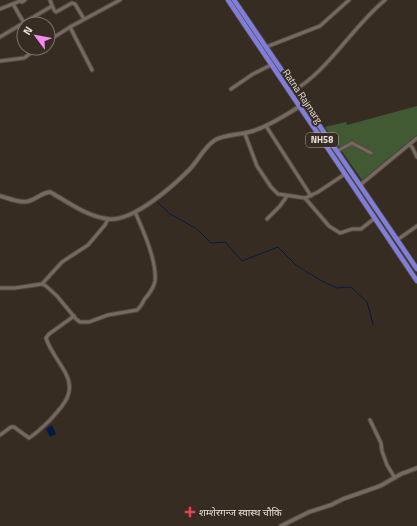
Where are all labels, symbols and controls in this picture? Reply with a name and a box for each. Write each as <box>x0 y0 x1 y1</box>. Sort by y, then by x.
north arrow <box>16 16 56 56</box>
text: N <box>19 23 36 38</box>
street label: Ratna Rajmarg <box>279 66 326 126</box>
road number: NH58 <box>306 133 338 147</box>
place label: शम्शेरगन्ज स्वास्थ चौकि <box>199 505 282 520</box>
marker: शम्शेरगन्ज स्वास्थ चौकि <box>184 506 196 518</box>

